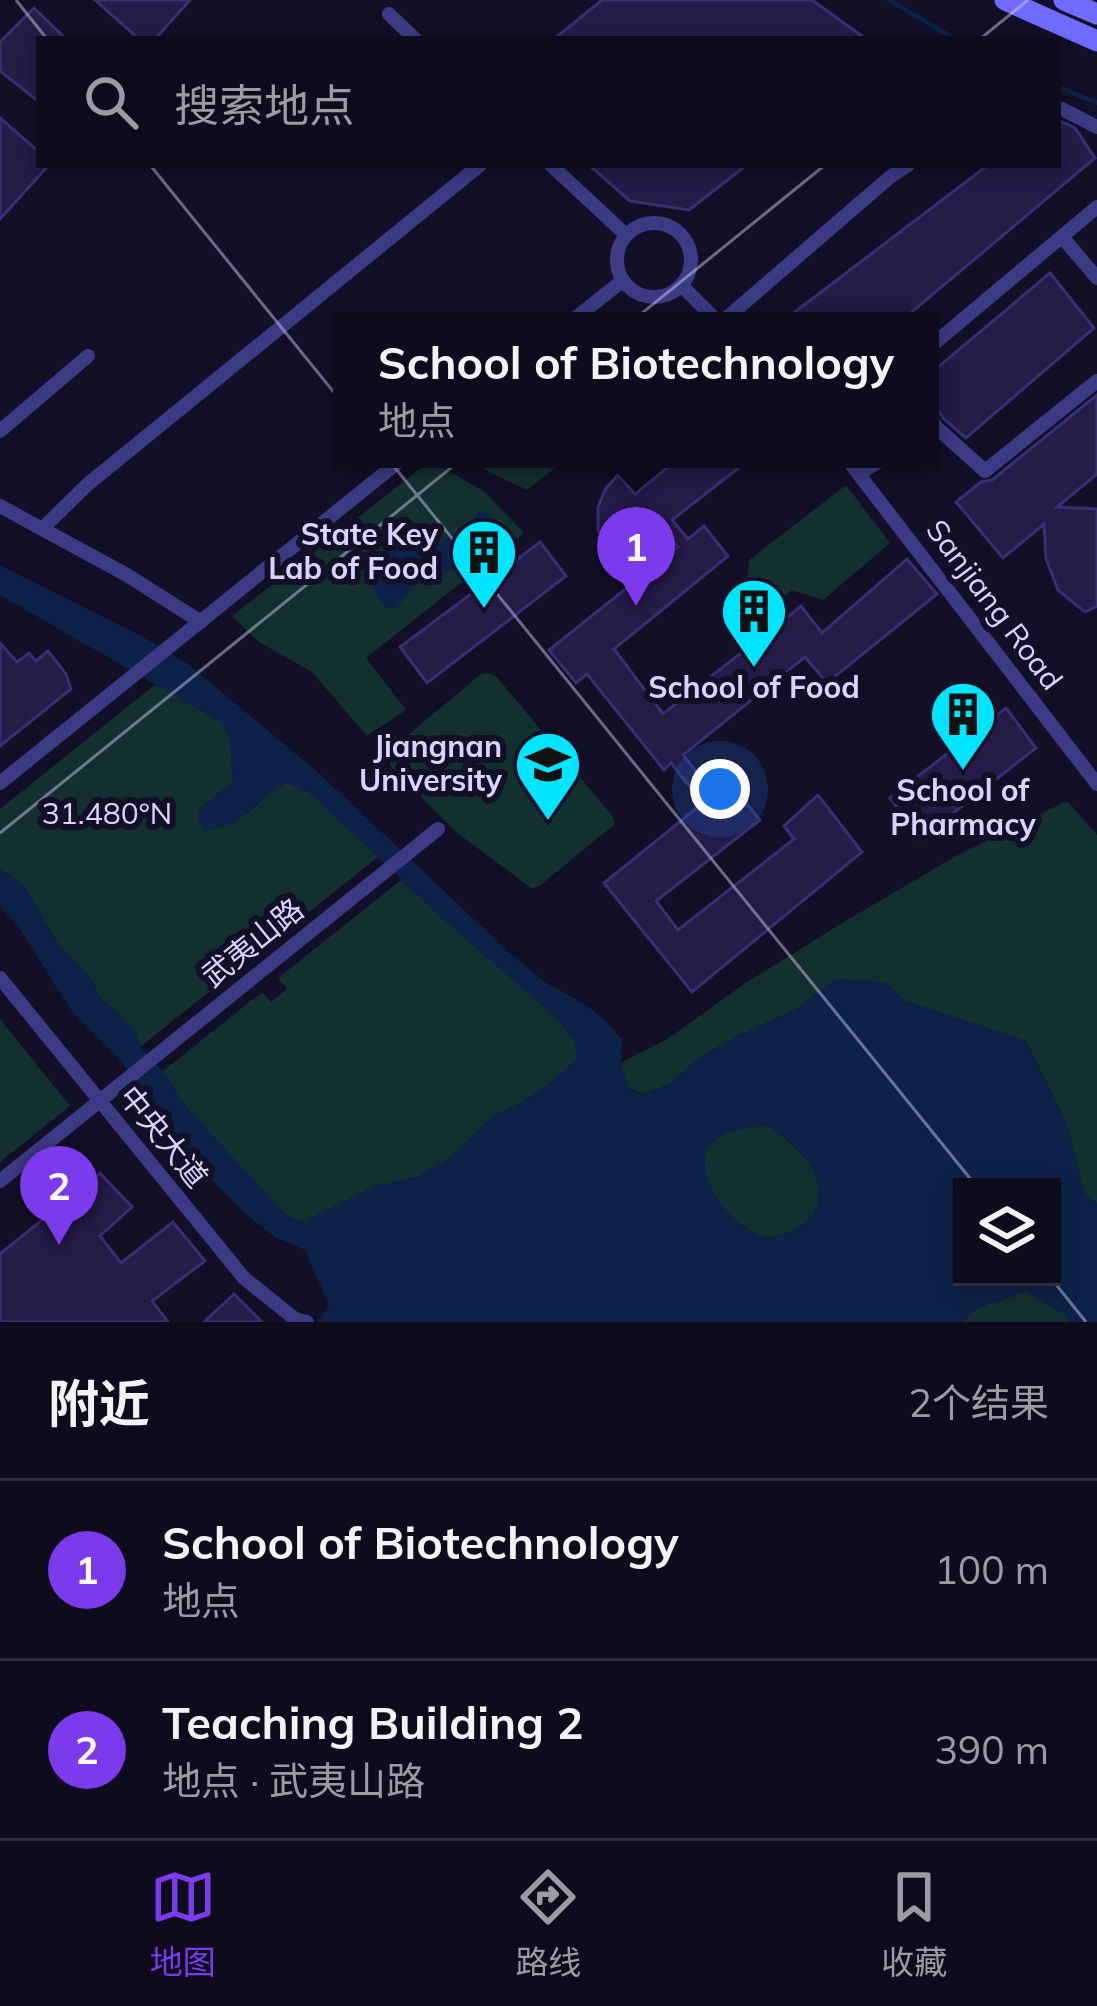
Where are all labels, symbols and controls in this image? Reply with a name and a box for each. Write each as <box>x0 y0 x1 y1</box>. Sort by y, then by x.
search box <box>36 36 1061 168</box>
icon: search <box>78 69 144 135</box>
text: 搜索地点 <box>174 77 354 133</box>
popup <box>333 312 939 468</box>
text: School of Biotechnology <box>378 334 894 390</box>
text: 地点 <box>378 396 456 445</box>
pin: 1 <box>597 507 675 606</box>
street label: Sanjiang Road <box>918 512 1071 697</box>
place label: State Key Lab of Food <box>268 515 439 587</box>
building icon: State Key Lab of Food <box>449 517 519 611</box>
building icon: School of Food <box>719 576 789 670</box>
place label: School of Food <box>648 668 860 706</box>
building icon: School of Pharmacy <box>928 679 998 773</box>
place label: Jiangnan University <box>359 727 503 799</box>
school or university icon: Jiangnan University <box>513 729 583 823</box>
your location <box>690 759 750 819</box>
place label: School of Pharmacy <box>890 771 1037 843</box>
text: 31.480°N <box>42 794 172 832</box>
street label: 武夷山路 <box>194 890 311 995</box>
street label: 中央大道 <box>111 1078 216 1195</box>
pin: 2 <box>20 1146 98 1245</box>
map controls <box>953 1178 1061 1286</box>
button: layers <box>953 1178 1061 1286</box>
text: 附近 <box>48 1371 150 1435</box>
text: 2个结果 <box>909 1378 1049 1427</box>
text: School of Biotechnology <box>162 1514 679 1570</box>
text: 1 <box>75 1545 99 1594</box>
text: 100 m <box>934 1545 1049 1594</box>
text: 地点 <box>162 1576 240 1625</box>
text: Teaching Building 2 <box>162 1694 583 1750</box>
text: 2 <box>75 1725 99 1774</box>
text: 390 m <box>934 1725 1049 1774</box>
text: 地点 · 武夷山路 <box>162 1756 425 1805</box>
tab: 地图 <box>150 1864 216 1984</box>
tab: 路线 <box>515 1864 581 1984</box>
tab: 收藏 <box>881 1864 947 1984</box>

